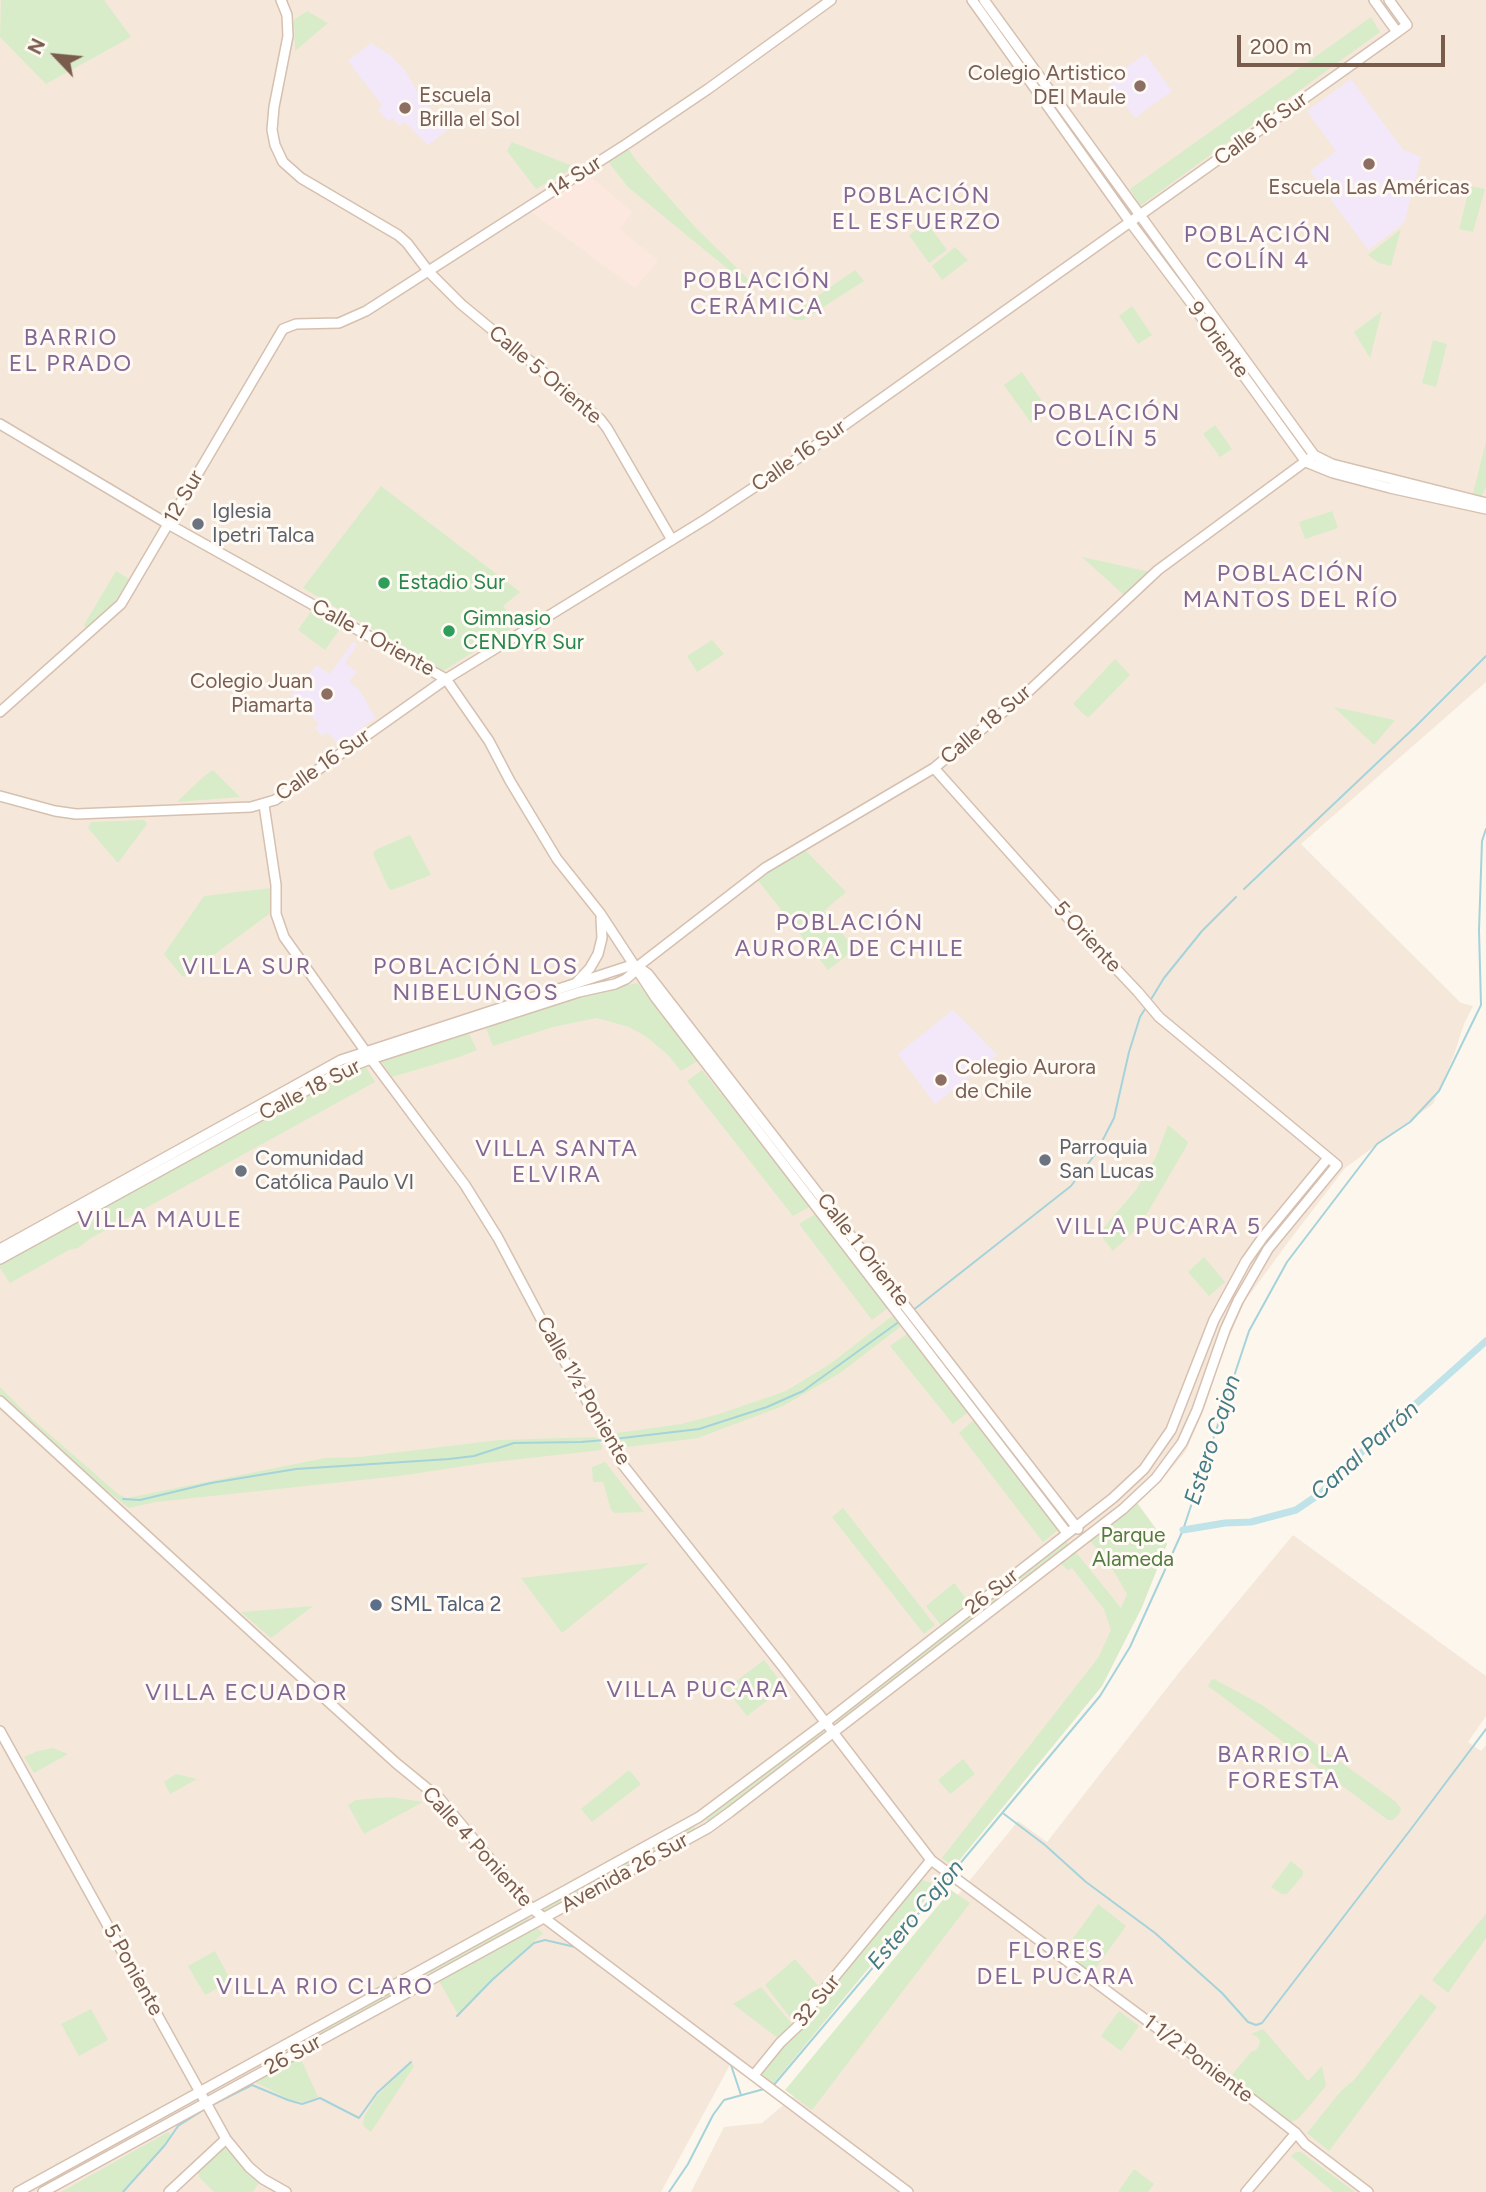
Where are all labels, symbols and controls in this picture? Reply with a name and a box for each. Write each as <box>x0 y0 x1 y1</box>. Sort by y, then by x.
north arrow <box>21 21 91 91</box>
scale bar <box>1241 21 1449 65</box>
text: 200 m <box>1250 34 1312 59</box>
text: N <box>23 35 50 58</box>
place label: Colegio Artistico DEl Maule <box>968 61 1126 111</box>
marker: Colegio Artistico DEl Maule <box>1132 78 1148 94</box>
place label: Escuela Brilla el Sol <box>419 83 520 133</box>
street label: Calle 16 Sur <box>1209 87 1313 171</box>
marker: Escuela Brilla el Sol <box>397 100 413 116</box>
street label: 14 Sur <box>544 150 606 204</box>
marker: Escuela Las Américas <box>1361 156 1377 172</box>
place label: Escuela Las Américas <box>1268 175 1470 201</box>
district label: POBLACIÓN EL ESFUERZO <box>833 182 1001 236</box>
district label: POBLACIÓN COLÍN 4 <box>1185 221 1331 275</box>
district label: POBLACIÓN CERÁMICA <box>684 267 830 321</box>
street label: 9 Oriente <box>1182 297 1254 383</box>
street label: Calle 5 Oriente <box>483 320 607 430</box>
district label: BARRIO EL PRADO <box>10 324 132 378</box>
district label: POBLACIÓN COLÍN 5 <box>1034 399 1180 453</box>
street label: Calle 16 Sur <box>747 414 851 498</box>
street label: 12 Sur <box>159 466 209 528</box>
place label: Iglesia Ipetri Talca <box>212 499 314 549</box>
marker: Iglesia Ipetri Talca <box>190 516 206 532</box>
district label: POBLACIÓN MANTOS DEL RÍO <box>1184 560 1398 614</box>
place label: Estadio Sur <box>398 570 505 596</box>
marker: Estadio Sur <box>376 575 392 591</box>
street label: Calle 1 Oriente <box>307 594 439 682</box>
place label: Gimnasio CENDYR Sur <box>463 606 584 656</box>
marker: Gimnasio CENDYR Sur <box>441 623 457 639</box>
place label: Colegio Juan Piamarta <box>190 669 313 719</box>
street label: Calle 18 Sur <box>936 680 1036 770</box>
marker: Colegio Juan Piamarta <box>319 686 335 702</box>
street label: Calle 16 Sur <box>271 723 375 807</box>
street label: 5 Oriente <box>1048 896 1126 978</box>
district label: POBLACIÓN AURORA DE CHILE <box>737 909 963 963</box>
district label: VILLA SUR <box>183 953 311 981</box>
district label: POBLACIÓN LOS NIBELUNGOS <box>375 953 577 1007</box>
street label: Calle 18 Sur <box>255 1054 365 1126</box>
place label: Colegio Aurora de Chile <box>955 1055 1096 1105</box>
marker: Colegio Aurora de Chile <box>933 1072 949 1088</box>
district label: VILLA SANTA ELVIRA <box>477 1135 637 1189</box>
place label: Parroquia San Lucas <box>1059 1135 1154 1185</box>
place label: Comunidad Católica Paulo VI <box>255 1146 414 1196</box>
marker: Parroquia San Lucas <box>1037 1152 1053 1168</box>
marker: Comunidad Católica Paulo VI <box>233 1163 249 1179</box>
street label: Calle 1 Oriente <box>811 1188 915 1312</box>
district label: VILLA MAULE <box>78 1206 242 1234</box>
district label: VILLA PUCARA 5 <box>1058 1213 1260 1241</box>
street label: Calle 1½ Poniente <box>530 1312 636 1470</box>
water label: Estero Cajon <box>1179 1372 1247 1508</box>
water label: Canal Parrón <box>1305 1395 1425 1507</box>
park label: Parque Alameda <box>1092 1523 1174 1573</box>
street label: 26 Sur <box>960 1563 1024 1621</box>
place label: SML Talca 2 <box>390 1592 501 1618</box>
marker: SML Talca 2 <box>368 1597 384 1613</box>
district label: VILLA PUCARA <box>608 1676 788 1704</box>
district label: VILLA ECUADOR <box>147 1679 347 1707</box>
district label: BARRIO LA FORESTA <box>1218 1741 1350 1795</box>
street label: Calle 4 Poniente <box>416 1782 538 1912</box>
street label: Avenida 26 Sur <box>557 1828 693 1918</box>
water label: Estero Cajon <box>862 1854 970 1976</box>
street label: 5 Poniente <box>98 1920 168 2020</box>
district label: FLORES DEL PUCARA <box>978 1937 1134 1991</box>
street label: 32 Sur <box>788 1970 846 2032</box>
district label: VILLA RIO CLARO <box>218 1973 432 2001</box>
street label: 1 1/2 Poniente <box>1138 2010 1258 2108</box>
street label: 26 Sur <box>260 2029 326 2081</box>

